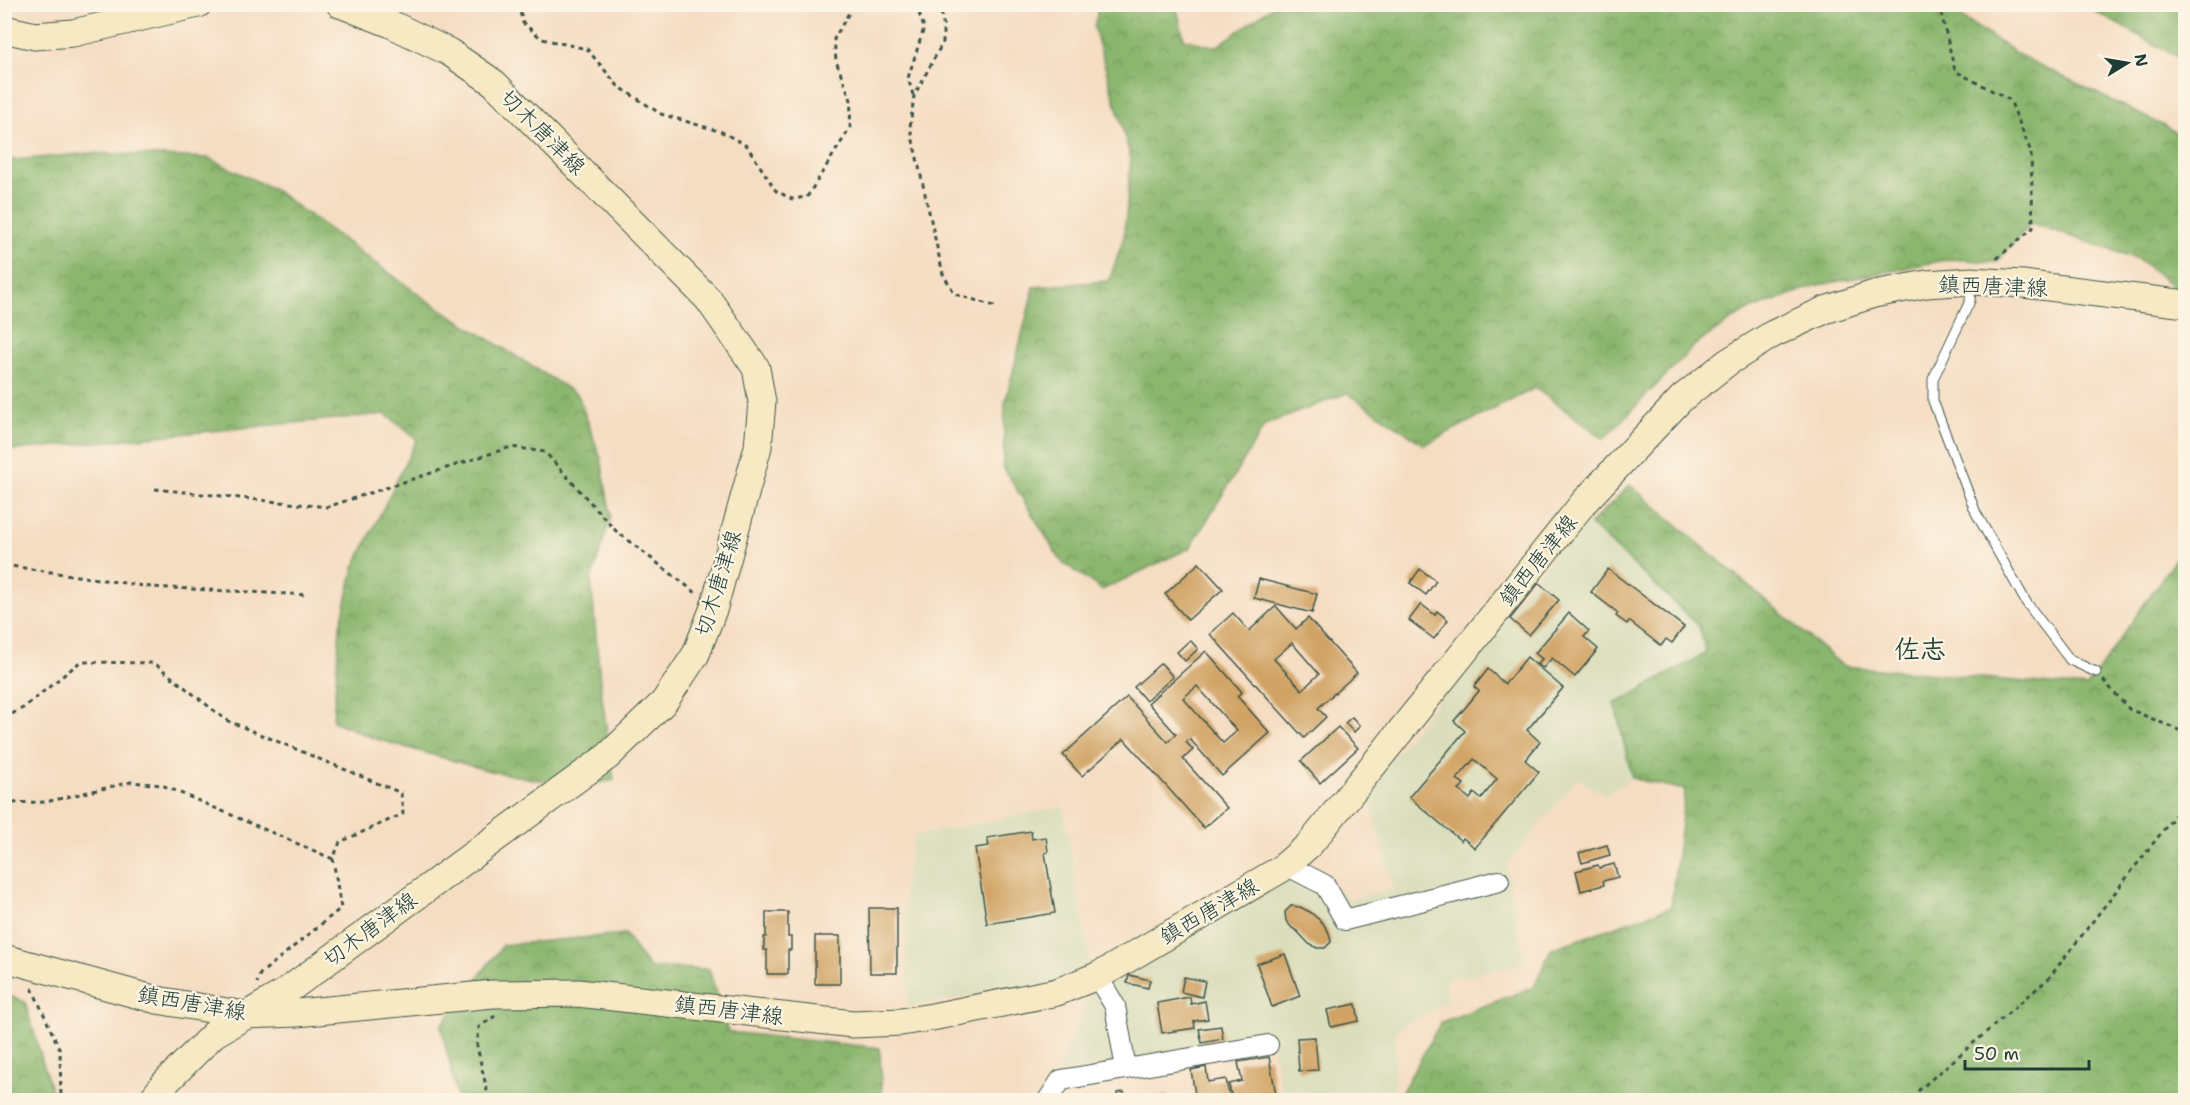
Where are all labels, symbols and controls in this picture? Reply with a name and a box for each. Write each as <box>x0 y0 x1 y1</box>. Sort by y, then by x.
north arrow <box>2097 33 2157 93</box>
text: N <box>2130 52 2153 68</box>
street label: 切木唐津線 <box>494 83 592 181</box>
street label: 鎮西唐津線 <box>1938 270 2048 302</box>
street label: 鎮西唐津線 <box>1492 508 1584 612</box>
street label: 切木唐津線 <box>688 526 748 640</box>
district label: 佐志 <box>1894 631 1946 666</box>
street label: 鎮西唐津線 <box>1154 871 1264 951</box>
street label: 切木唐津線 <box>317 885 423 973</box>
street label: 鎮西唐津線 <box>135 979 249 1027</box>
street label: 鎮西唐津線 <box>673 989 785 1031</box>
scale bar <box>1965 1033 2090 1071</box>
text: 50 m <box>1974 1042 2019 1066</box>

